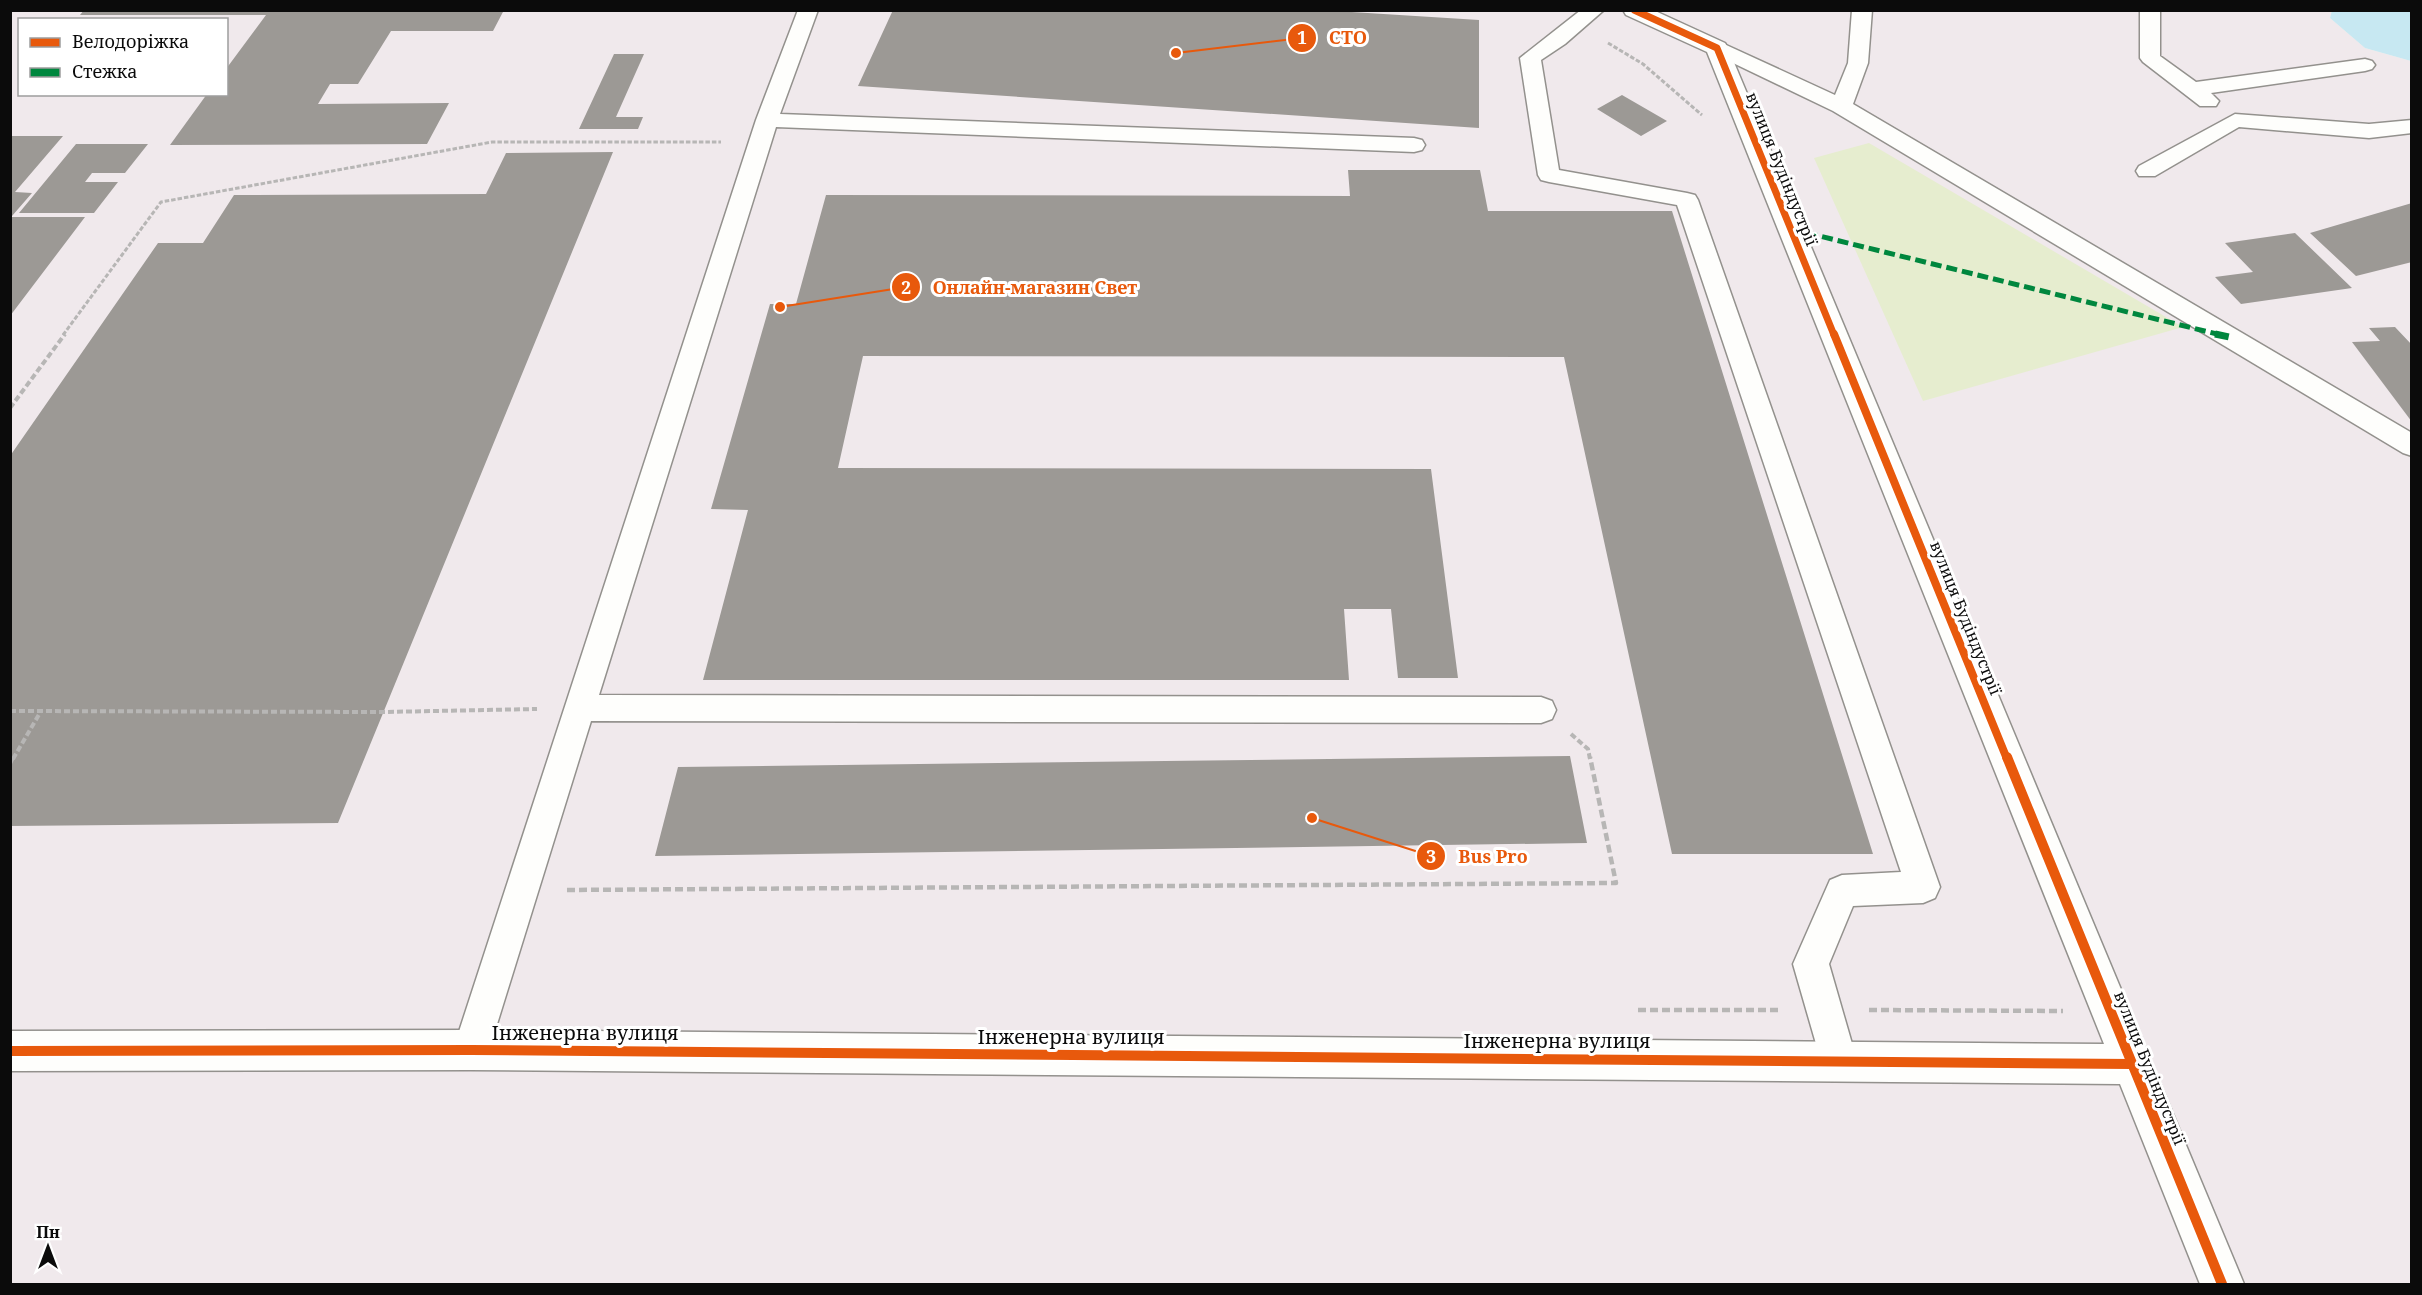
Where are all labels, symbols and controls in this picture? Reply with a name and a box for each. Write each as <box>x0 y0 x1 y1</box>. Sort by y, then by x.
legend <box>18 18 228 96</box>
callout: СТО <box>1287 20 1379 56</box>
text: 1 <box>1297 25 1307 49</box>
text: СТО <box>1329 25 1367 49</box>
text: Велодоріжка <box>72 29 189 53</box>
text: Стежка <box>72 59 138 83</box>
street label: вулиця Будіндустрії <box>1741 89 1823 250</box>
callout: Онлайн-магазин Свет <box>891 269 1150 305</box>
text: 2 <box>901 275 911 299</box>
text: Онлайн-магазин Свет <box>933 275 1137 299</box>
street label: вулиця Будіндустрії <box>1925 538 2007 699</box>
callout: Bus Pro <box>1416 838 1540 874</box>
text: 3 <box>1426 844 1436 868</box>
text: Bus Pro <box>1458 844 1528 868</box>
street label: вулиця Будіндустрії <box>2109 988 2191 1149</box>
street label: Інженерна вулиця <box>491 1019 679 1046</box>
street label: Інженерна вулиця <box>977 1023 1165 1050</box>
street label: Інженерна вулиця <box>1463 1027 1651 1054</box>
north arrow <box>18 1217 78 1277</box>
text: Пн <box>36 1221 60 1243</box>

